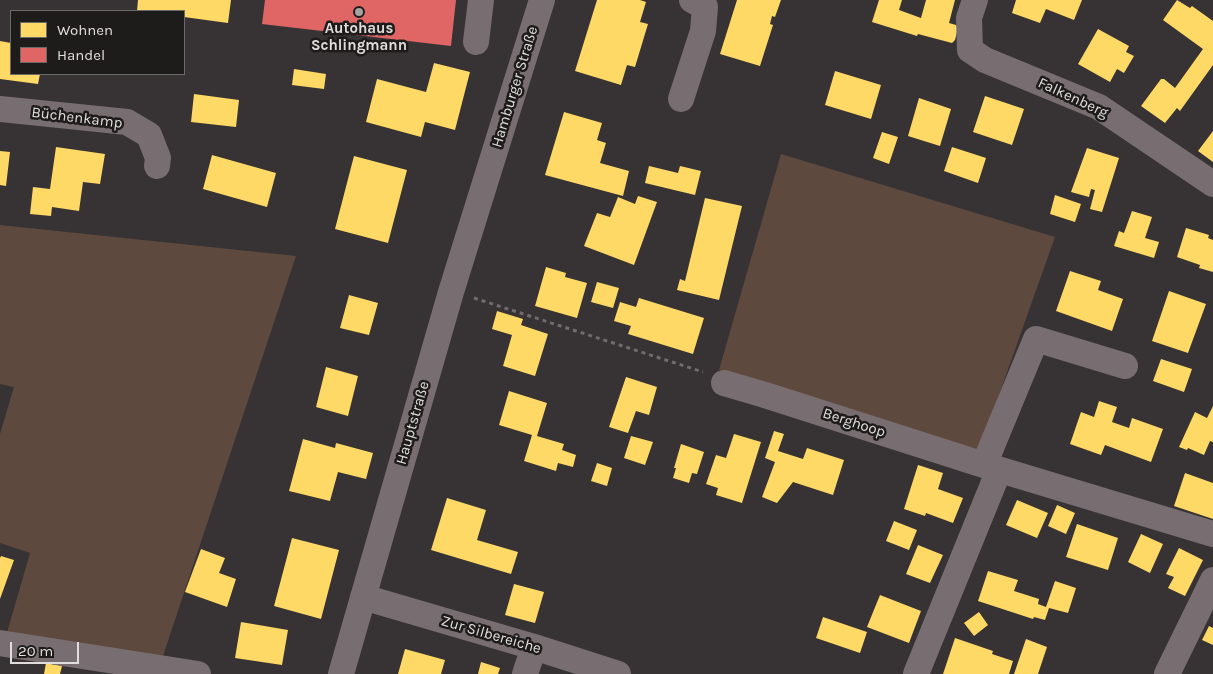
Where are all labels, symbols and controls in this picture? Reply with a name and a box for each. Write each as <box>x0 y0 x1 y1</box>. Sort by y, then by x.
marker: Autohaus Schlingmann <box>353 6 365 18</box>
legend <box>10 10 185 75</box>
place label: Autohaus Schlingmann <box>311 20 407 55</box>
text: Wohnen <box>57 21 113 39</box>
street label: Hamburger Straße <box>488 24 542 150</box>
text: Handel <box>57 46 105 64</box>
street label: Falkenberg <box>1035 74 1111 122</box>
street label: Büchenkamp <box>31 103 123 133</box>
street label: Hauptstraße <box>393 379 433 467</box>
street label: Berghoop <box>820 404 888 442</box>
street label: Zur Silbereiche <box>439 612 543 658</box>
scale bar <box>12 632 81 664</box>
text: 20 m <box>18 642 53 660</box>

